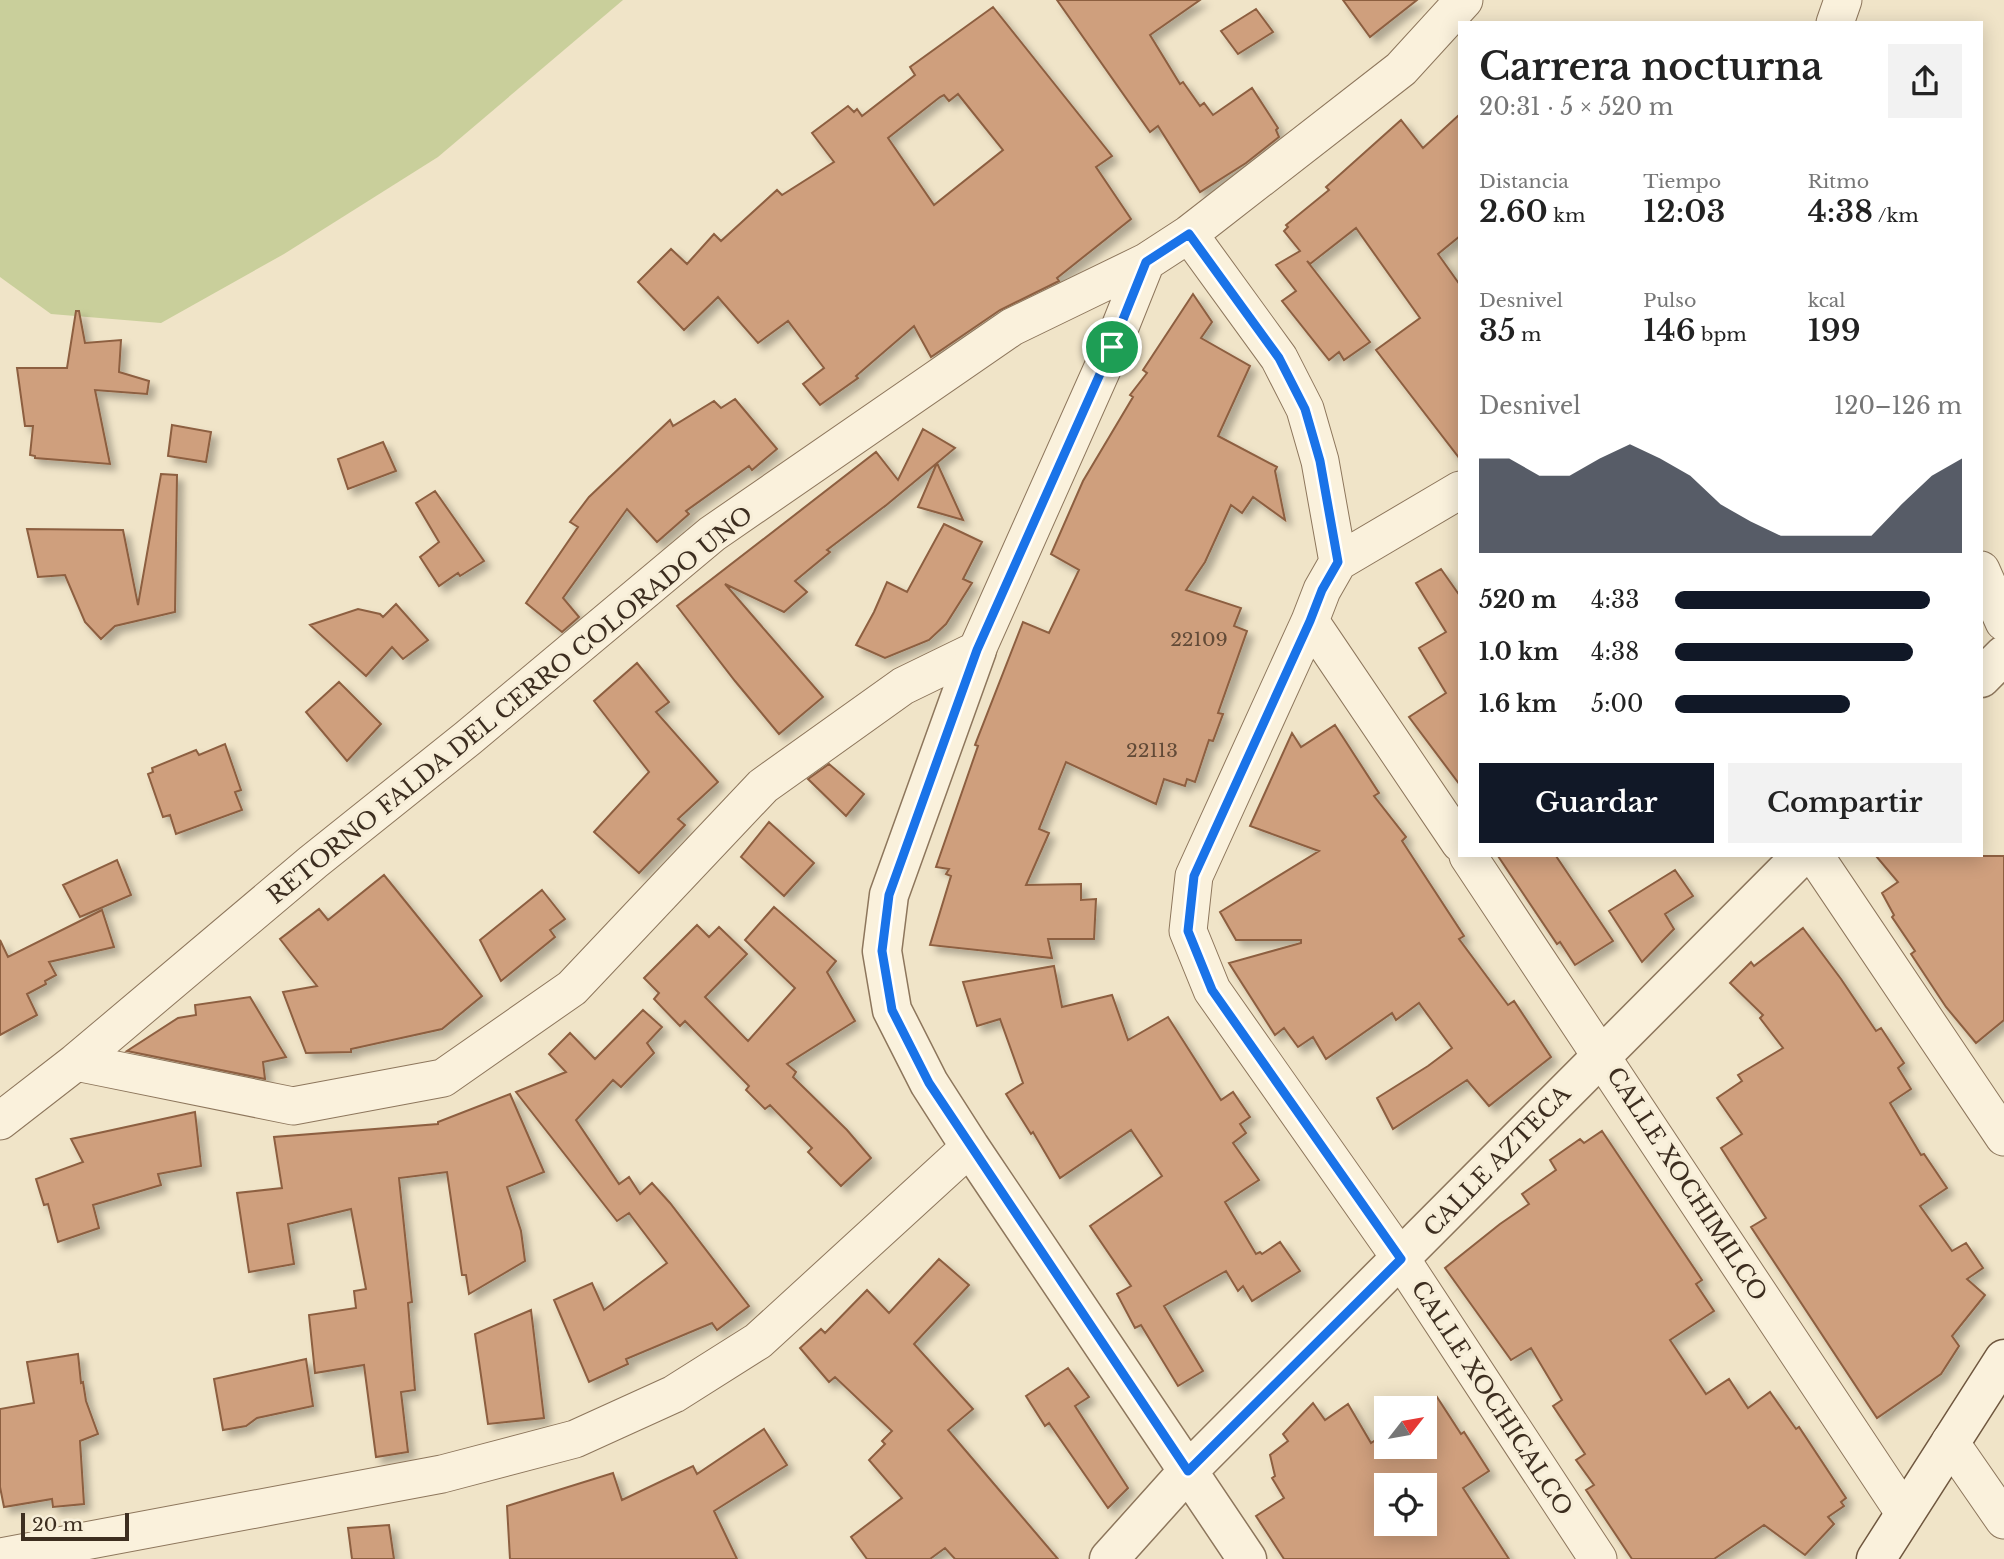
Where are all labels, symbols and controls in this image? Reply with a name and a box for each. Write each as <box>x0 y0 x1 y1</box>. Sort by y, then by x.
text: Carrera nocturna <box>1479 43 1823 90</box>
button: share <box>1888 44 1962 118</box>
text: 20:31 · 5 × 520 m <box>1479 93 1673 121</box>
text: Distancia <box>1479 170 1569 193</box>
text: Tiempo <box>1643 170 1721 193</box>
text: Ritmo <box>1808 170 1869 193</box>
text: 2.60 <box>1479 193 1548 230</box>
text: 12:03 <box>1643 193 1725 230</box>
text: 4:38 <box>1808 193 1873 230</box>
text: km <box>1548 204 1585 227</box>
text: /km <box>1873 204 1919 227</box>
text: Desnivel <box>1479 289 1563 312</box>
text: Pulso <box>1643 289 1696 312</box>
text: kcal <box>1808 289 1846 312</box>
text: 35 <box>1479 312 1515 349</box>
text: 146 <box>1643 312 1696 349</box>
text: 199 <box>1808 312 1861 349</box>
pin <box>1082 317 1142 377</box>
text: m <box>1515 323 1541 346</box>
text: bpm <box>1696 323 1747 346</box>
icon: arrive <box>1093 328 1131 366</box>
text: Desnivel <box>1479 392 1581 420</box>
text: 120–126 m <box>1834 392 1962 420</box>
street label: RETORNO FALDA DEL CERRO COLORADO UNO <box>262 500 758 910</box>
text: 520 m <box>1479 586 1557 614</box>
text: 4:33 <box>1591 586 1639 614</box>
house number: 22109 <box>1170 628 1228 651</box>
text: 1.0 km <box>1479 638 1559 666</box>
text: 4:38 <box>1591 638 1639 666</box>
text: 1.6 km <box>1479 690 1557 718</box>
text: 5:00 <box>1591 690 1643 718</box>
house number: 22113 <box>1126 739 1178 762</box>
button: Guardar <box>1479 763 1714 843</box>
button: Compartir <box>1728 763 1962 843</box>
street label: CALLE XOCHIMILCO <box>1601 1062 1773 1306</box>
street label: CALLE AZTECA <box>1418 1079 1577 1242</box>
street label: CALLE XOCHICALCO <box>1406 1275 1578 1521</box>
north arrow <box>1374 1396 1437 1460</box>
map controls <box>1374 1396 1437 1536</box>
button: locate <box>1374 1473 1437 1536</box>
scale bar <box>21 1510 130 1542</box>
text: 20 m <box>32 1513 83 1536</box>

